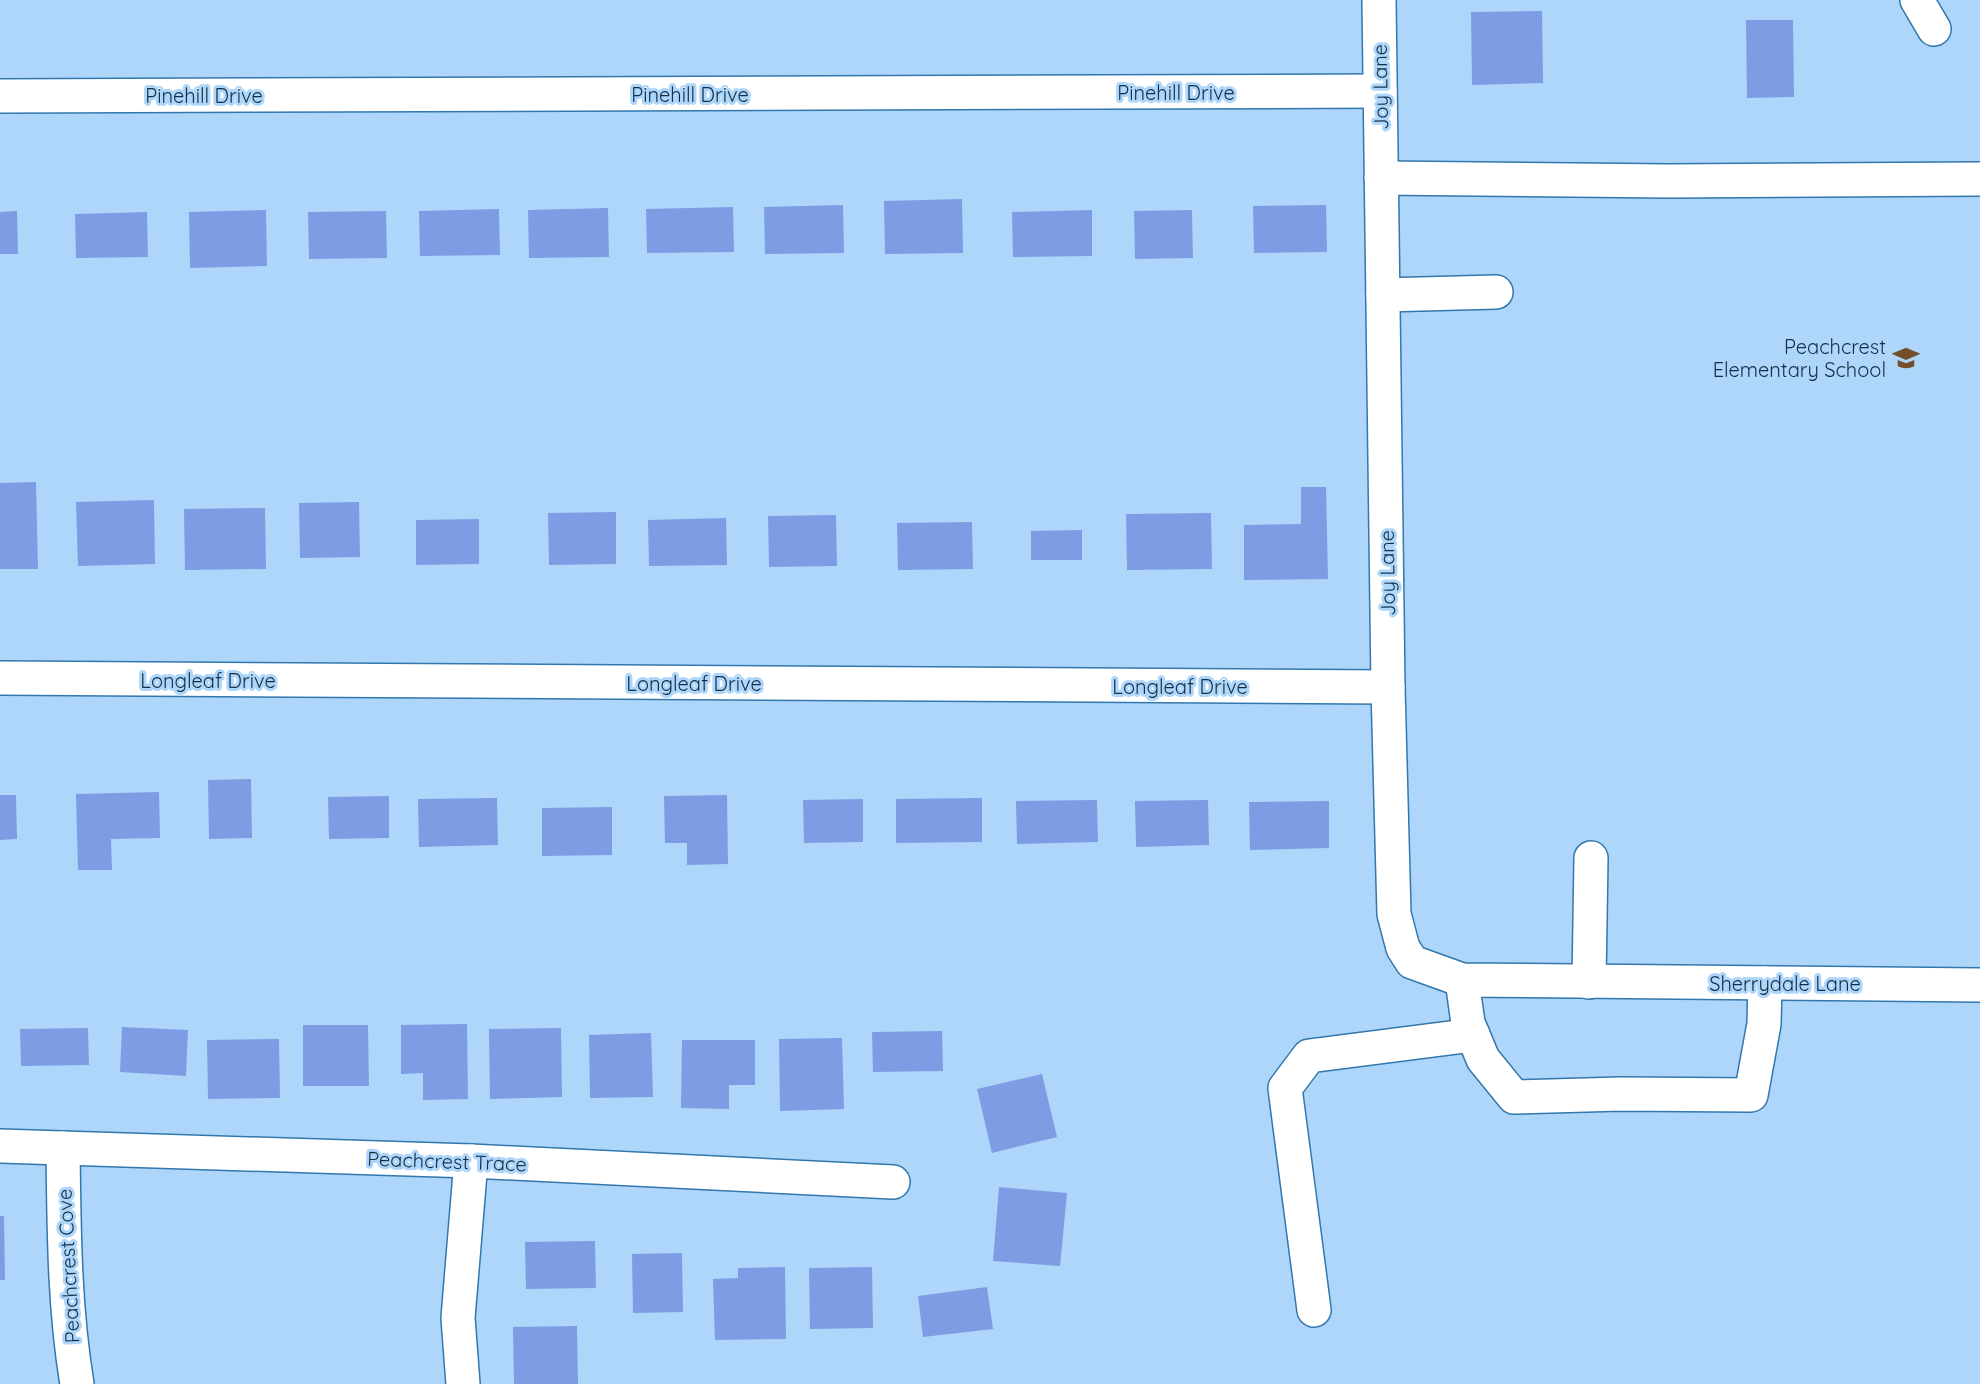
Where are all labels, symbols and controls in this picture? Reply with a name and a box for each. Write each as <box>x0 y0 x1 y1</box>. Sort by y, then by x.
street label: Joy Lane <box>1367 44 1393 130</box>
street label: Pinehill Drive <box>1117 80 1235 105</box>
street label: Pinehill Drive <box>631 82 749 107</box>
street label: Pinehill Drive <box>145 83 263 108</box>
place label: Peachcrest Elementary School <box>1713 334 1886 382</box>
school or university icon: Peachcrest Elementary School <box>1891 343 1921 373</box>
street label: Joy Lane <box>1374 530 1400 616</box>
street label: Longleaf Drive <box>140 668 276 693</box>
street label: Longleaf Drive <box>626 671 762 696</box>
street label: Longleaf Drive <box>1112 674 1248 699</box>
street label: Sherrydale Lane <box>1709 971 1861 996</box>
street label: Peachcrest Trace <box>367 1146 527 1176</box>
street label: Peachcrest Cove <box>51 1188 85 1344</box>

